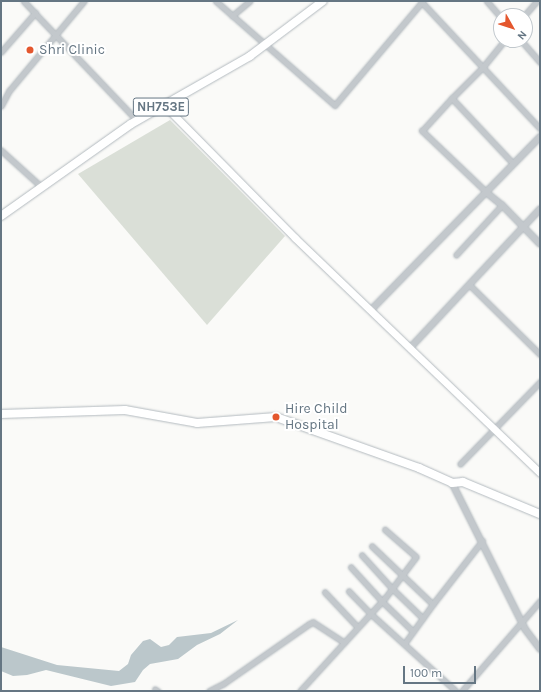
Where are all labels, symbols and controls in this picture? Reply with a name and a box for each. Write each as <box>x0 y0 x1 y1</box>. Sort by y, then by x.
north arrow <box>493 8 533 48</box>
text: N <box>514 28 529 42</box>
place label: Shri Clinic <box>39 42 105 58</box>
marker: Shri Clinic <box>24 44 36 56</box>
road number: NH753E <box>132 96 190 118</box>
place label: Hire Child Hospital <box>285 401 348 434</box>
marker: Hire Child Hospital <box>270 411 282 423</box>
scale bar <box>405 658 478 684</box>
text: 100 m <box>410 666 442 680</box>

